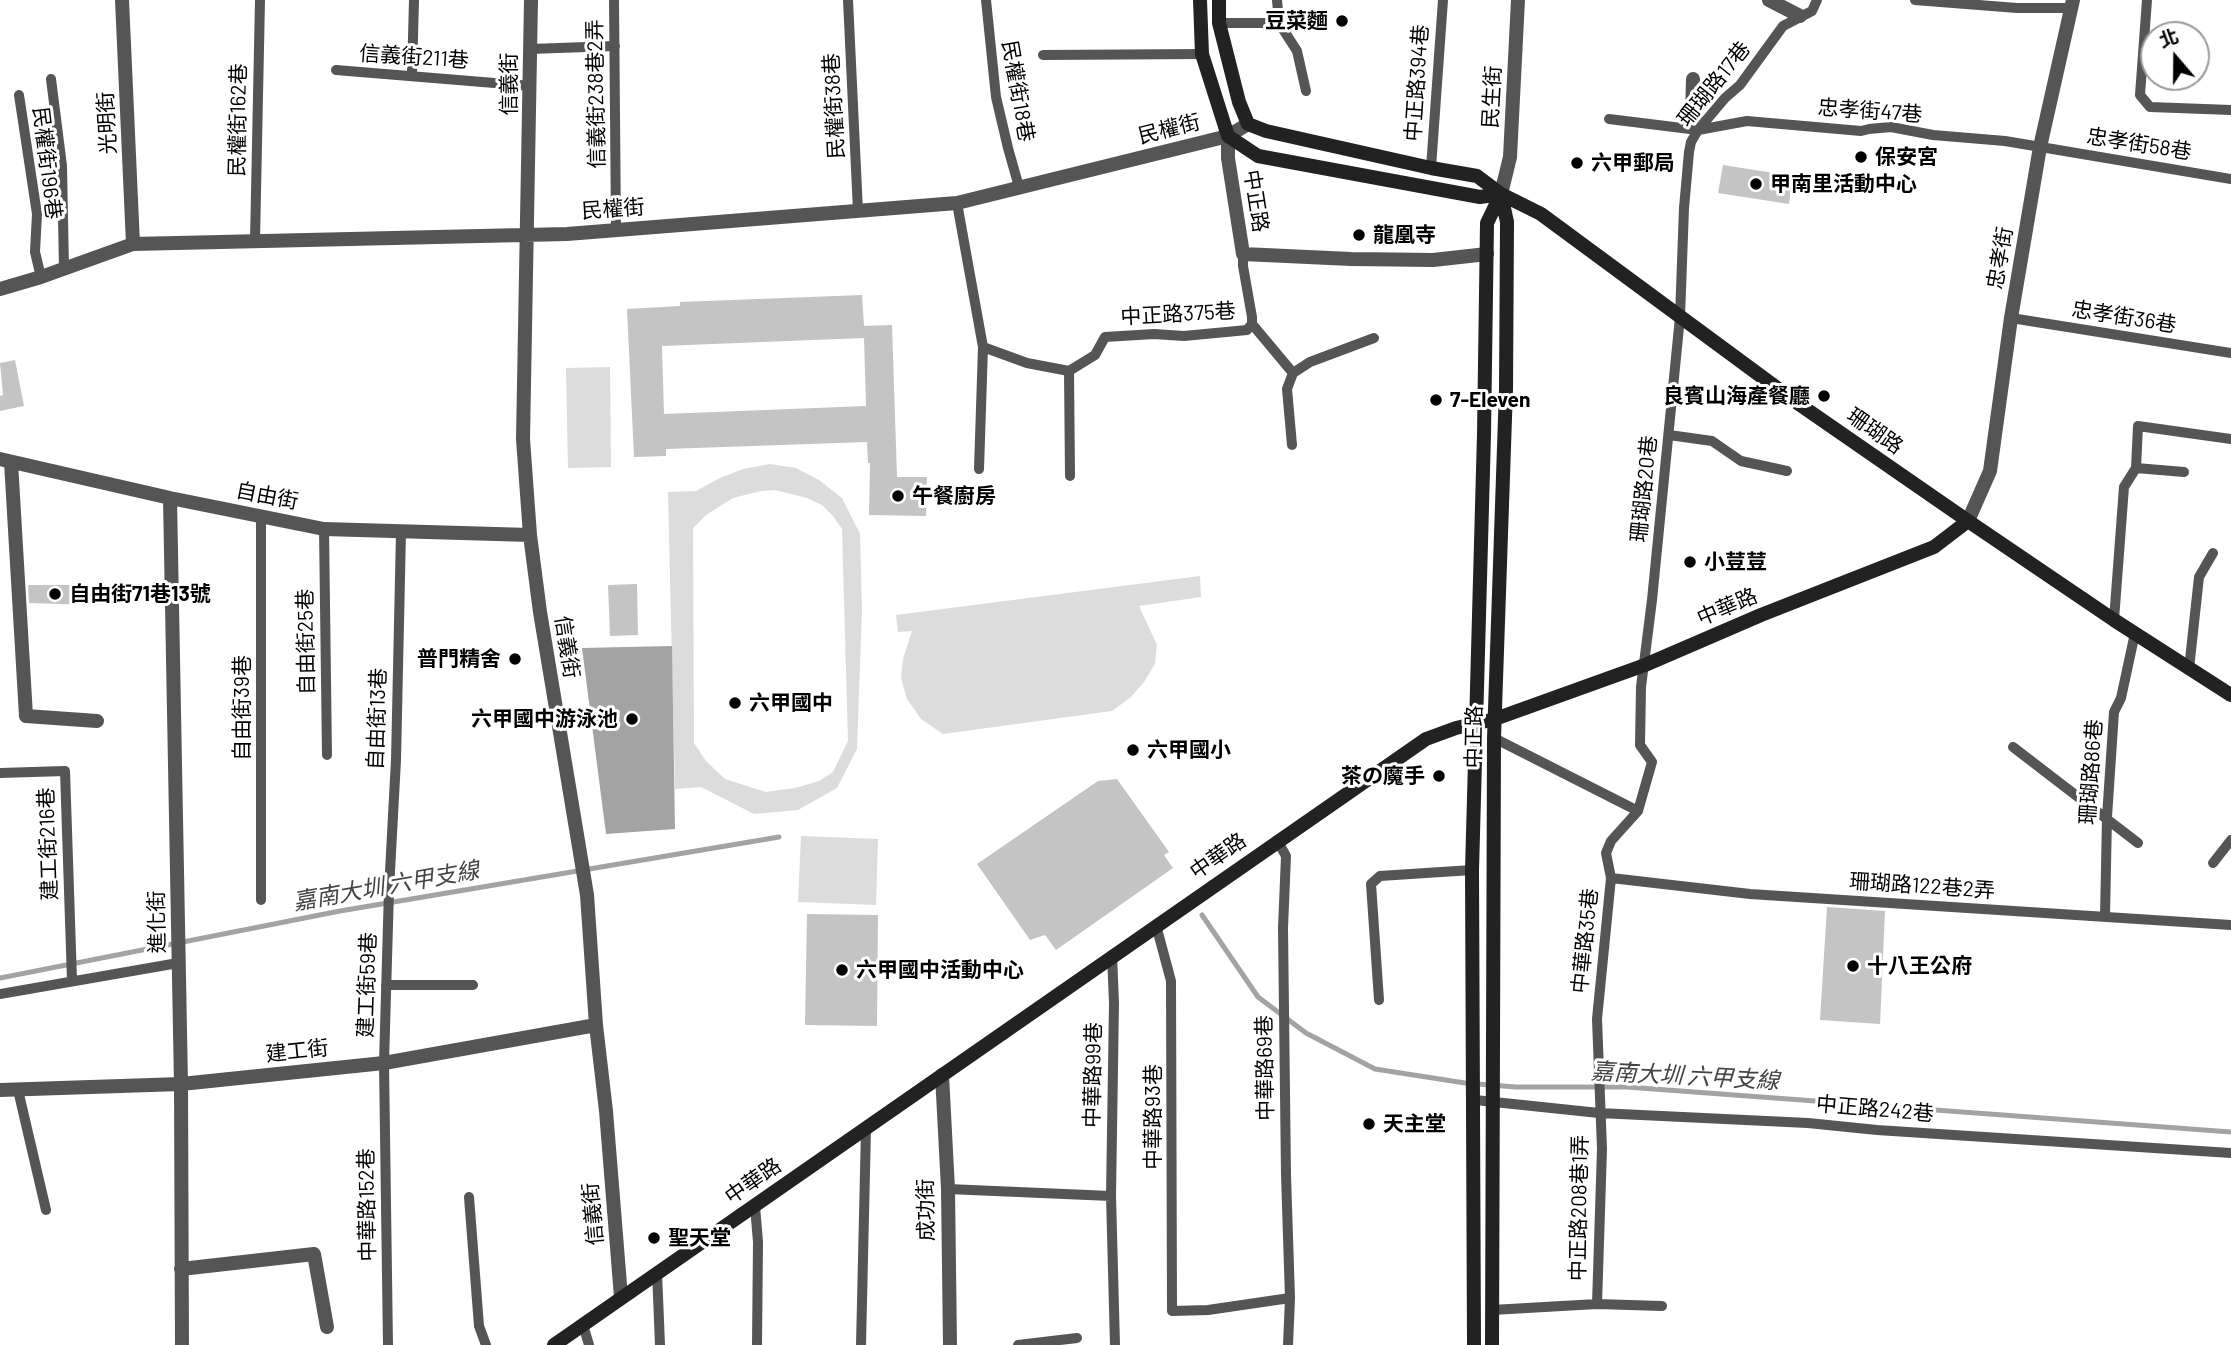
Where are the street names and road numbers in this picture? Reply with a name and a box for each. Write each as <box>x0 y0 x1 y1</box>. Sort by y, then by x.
street label: 信義街238巷2弄 <box>582 19 610 169</box>
street label: 中正路394巷 <box>1400 24 1434 142</box>
street label: 珊瑚路17巷 <box>1672 37 1756 131</box>
street label: 民權街18巷 <box>997 38 1039 144</box>
street label: 信義街211巷 <box>358 41 470 73</box>
street label: 信義街 <box>496 53 522 115</box>
street label: 民權街38巷 <box>819 53 849 159</box>
street label: 民權街162巷 <box>224 63 252 177</box>
street label: 民生街 <box>1478 65 1506 129</box>
street label: 光明街 <box>93 91 121 155</box>
street label: 忠孝街47巷 <box>1817 95 1923 127</box>
street label: 民權街196巷 <box>28 105 66 221</box>
street label: 民權街 <box>1135 109 1203 149</box>
street label: 忠孝街58巷 <box>2085 123 2193 165</box>
street label: 中正路 <box>1239 168 1273 234</box>
street label: 民權街 <box>581 194 645 224</box>
street label: 忠孝街 <box>1982 225 2018 291</box>
street label: 忠孝街36巷 <box>2070 296 2178 338</box>
street label: 中正路375巷 <box>1120 298 1236 330</box>
street label: 珊瑚路 <box>1842 403 1908 459</box>
street label: 珊瑚路20巷 <box>1626 434 1662 544</box>
street label: 自由街 <box>234 478 300 514</box>
street label: 中華路 <box>1693 583 1761 631</box>
street label: 自由街25巷 <box>292 589 320 695</box>
street label: 信義街 <box>550 614 584 680</box>
street label: 自由街39巷 <box>229 655 255 761</box>
street label: 自由街13巷 <box>363 668 391 770</box>
street label: 中正路 <box>1461 705 1487 769</box>
street label: 珊瑚路86巷 <box>2075 718 2107 826</box>
street label: 建工街216巷 <box>33 787 63 901</box>
street label: 中華路 <box>1185 828 1251 884</box>
street label: 珊瑚路122巷2弄 <box>1848 868 1996 904</box>
street label: 中華路35巷 <box>1567 887 1603 995</box>
street label: 進化街 <box>144 890 170 954</box>
street label: 建工街59巷 <box>353 932 381 1038</box>
street label: 中華路69巷 <box>1251 1015 1279 1121</box>
street label: 中華路99巷 <box>1079 1022 1107 1128</box>
street label: 建工街 <box>264 1035 330 1067</box>
street label: 中華路93巷 <box>1140 1064 1166 1170</box>
street label: 中正路242巷 <box>1815 1091 1935 1127</box>
street label: 中正路208巷1弄 <box>1565 1135 1593 1281</box>
street label: 中華路152巷 <box>353 1148 381 1262</box>
street label: 中華路 <box>720 1153 786 1209</box>
street label: 成功街 <box>913 1178 939 1242</box>
street label: 信義街 <box>578 1182 608 1246</box>

